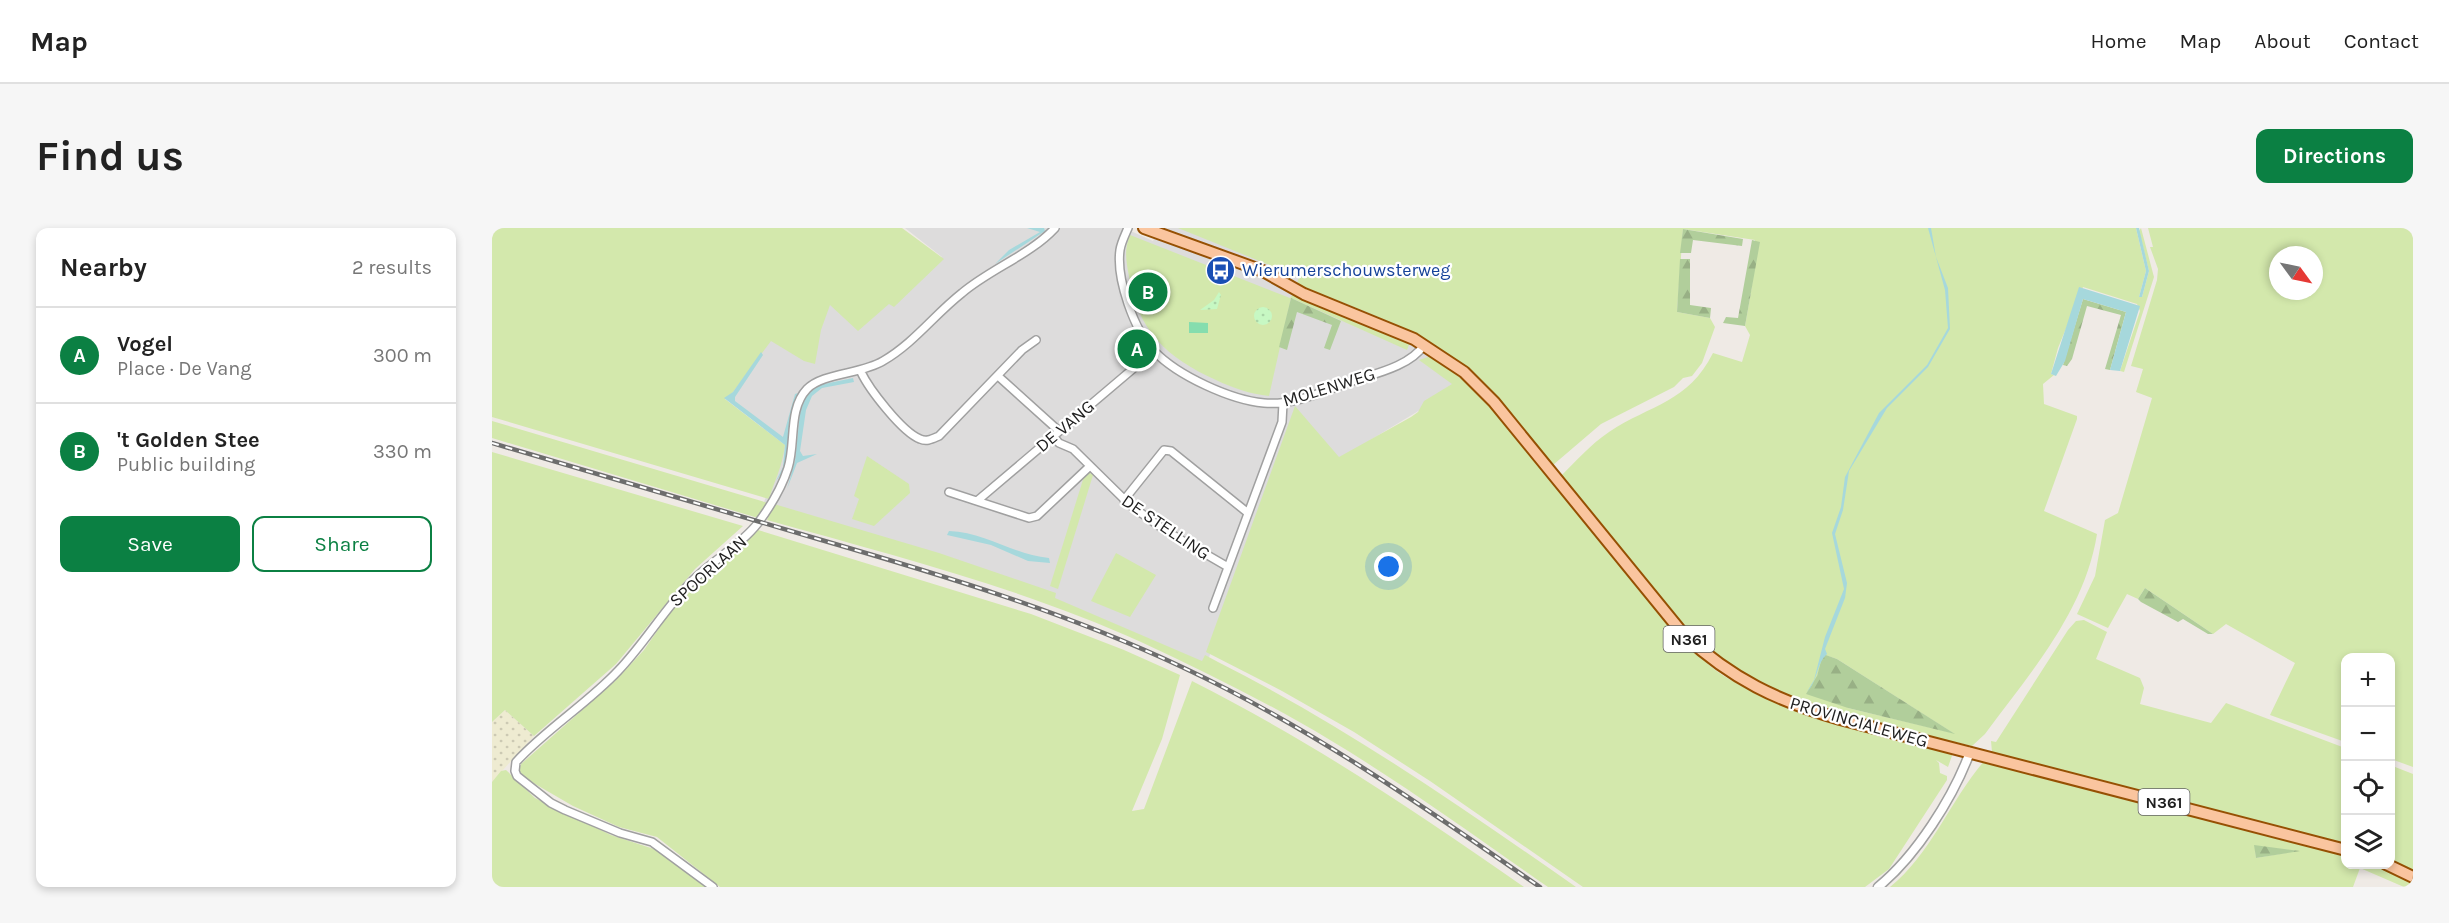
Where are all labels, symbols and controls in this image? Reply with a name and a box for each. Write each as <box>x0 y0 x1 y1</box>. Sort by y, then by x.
text: Map <box>30 25 88 58</box>
text: Home <box>2091 29 2147 53</box>
text: Map <box>2180 29 2221 53</box>
text: About <box>2254 29 2311 53</box>
text: Contact <box>2344 29 2419 53</box>
button: Directions <box>2256 129 2413 183</box>
text: Find us <box>36 131 184 181</box>
north arrow <box>2269 246 2323 300</box>
text: Nearby <box>60 252 147 283</box>
bus stop icon: Wierumerschouwsterweg <box>1205 254 1237 286</box>
text: 2 results <box>352 256 432 279</box>
place label: Wierumerschouwsterweg <box>1242 259 1451 281</box>
pin: B <box>1128 270 1168 314</box>
pin: A <box>1118 326 1156 372</box>
text: Vogel <box>117 331 173 357</box>
text: A <box>73 344 86 367</box>
text: 300 m <box>373 344 432 367</box>
text: Place · De Vang <box>117 357 252 380</box>
street label: MOLENWEG <box>1280 363 1378 411</box>
street label: DE VANG <box>1031 395 1099 457</box>
text: 't Golden Stee <box>117 427 260 453</box>
text: B <box>73 440 86 463</box>
text: 330 m <box>373 440 432 463</box>
text: Public building <box>117 453 255 476</box>
street label: DE STELLING <box>1118 489 1214 565</box>
button: Save <box>60 516 240 572</box>
button: Share <box>252 516 432 572</box>
street label: SPOORLAAN <box>665 531 751 611</box>
your location <box>1374 552 1403 581</box>
road number: N361 <box>1664 626 1714 652</box>
map controls <box>2341 653 2395 869</box>
button: + <box>2341 653 2395 707</box>
street label: PROVINCIALEWEG <box>1787 692 1931 752</box>
button: − <box>2341 707 2395 761</box>
button: locate <box>2341 761 2395 815</box>
road number: N361 <box>2138 789 2190 815</box>
button: layers <box>2341 815 2395 869</box>

